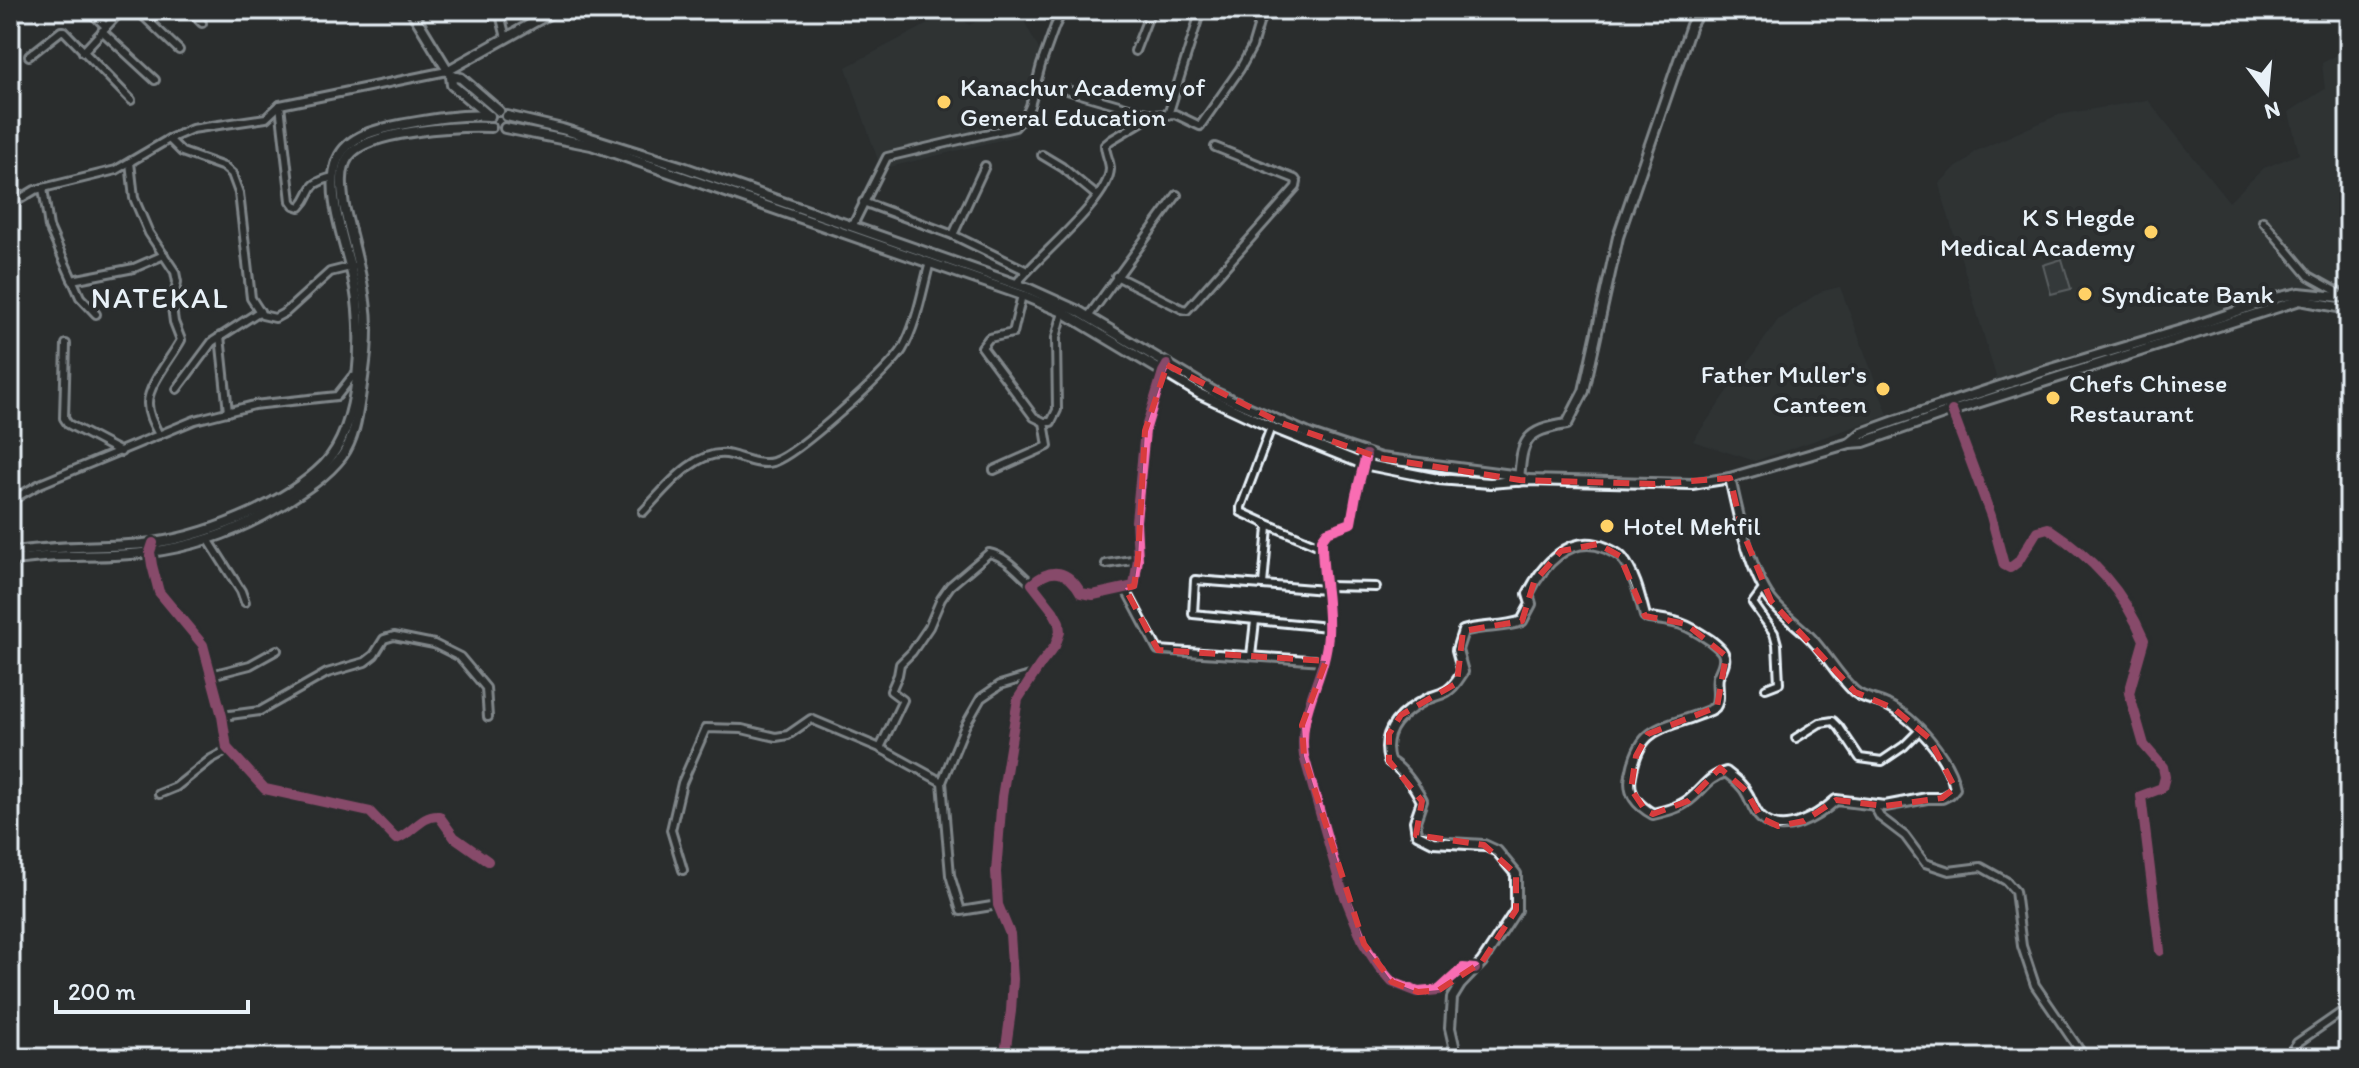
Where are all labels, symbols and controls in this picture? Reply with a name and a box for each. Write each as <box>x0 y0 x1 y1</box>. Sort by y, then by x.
north arrow <box>2227 52 2307 132</box>
place label: Kanachur Academy of General Education <box>960 71 1206 133</box>
marker: Kanachur Academy of General Education <box>935 93 953 111</box>
text: N <box>2262 96 2283 126</box>
place label: K S Hegde Medical Academy <box>1940 201 2135 263</box>
marker: K S Hegde Medical Academy <box>2142 223 2160 241</box>
place label: Syndicate Bank <box>2101 278 2274 310</box>
district label: NATEKAL <box>91 279 229 316</box>
marker: Syndicate Bank <box>2076 285 2094 303</box>
place label: Father Muller's Canteen <box>1701 358 1867 420</box>
place label: Chefs Chinese Restaurant <box>2069 367 2227 429</box>
marker: Father Muller's Canteen <box>1874 380 1892 398</box>
marker: Chefs Chinese Restaurant <box>2044 389 2062 407</box>
place label: Hotel Mehfil <box>1623 510 1761 542</box>
marker: Hotel Mehfil <box>1598 517 1616 535</box>
scale bar <box>56 964 248 1014</box>
text: 200 m <box>68 977 136 1006</box>

